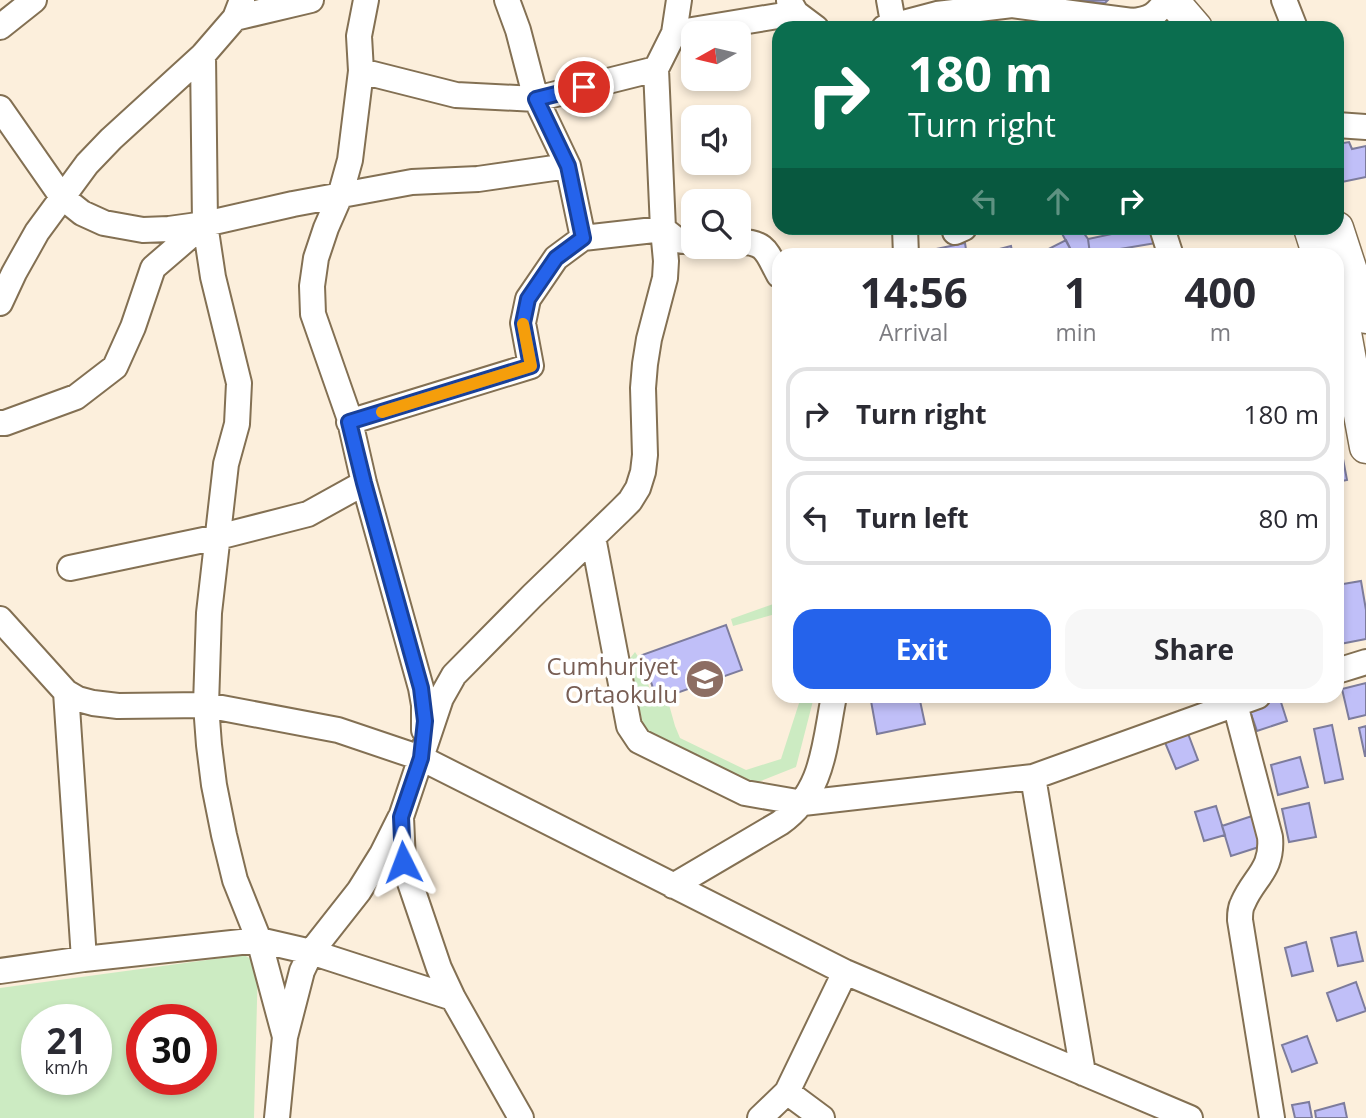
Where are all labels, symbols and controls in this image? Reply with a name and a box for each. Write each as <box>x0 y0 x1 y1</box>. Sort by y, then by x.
north arrow <box>681 21 751 91</box>
map controls <box>681 21 751 259</box>
text: 180 m <box>908 40 1053 106</box>
icon: right <box>793 49 884 140</box>
pin <box>554 57 614 117</box>
icon: arrive <box>565 68 603 106</box>
text: Turn right <box>908 103 1056 146</box>
button: sound <box>681 105 751 175</box>
icon: left <box>966 182 1004 220</box>
icon: ahead <box>1039 182 1077 220</box>
icon: right <box>1112 182 1150 220</box>
button: search <box>681 189 751 259</box>
text: 14:56 <box>860 263 968 320</box>
text: 1 <box>1064 263 1088 320</box>
text: 400 <box>1184 263 1256 320</box>
text: Arrival <box>879 316 948 348</box>
text: min <box>1055 316 1097 348</box>
text: m <box>1210 316 1231 348</box>
icon: right <box>797 395 835 433</box>
text: Turn right <box>856 396 987 432</box>
text: 180 m <box>1244 396 1319 432</box>
icon: left <box>797 499 835 537</box>
text: Turn left <box>856 500 968 536</box>
text: 80 m <box>1258 500 1319 536</box>
button: Exit <box>793 609 1051 689</box>
button: Share <box>1065 609 1323 689</box>
place label: Cumhuriyet Ortaokulu <box>547 649 678 710</box>
school or university icon: Cumhuriyet Ortaokulu <box>684 658 726 700</box>
position arrow <box>366 825 440 899</box>
speed limit sign: 30 <box>126 1004 217 1095</box>
text: 21 <box>46 1017 87 1064</box>
text: km/h <box>45 1055 88 1079</box>

